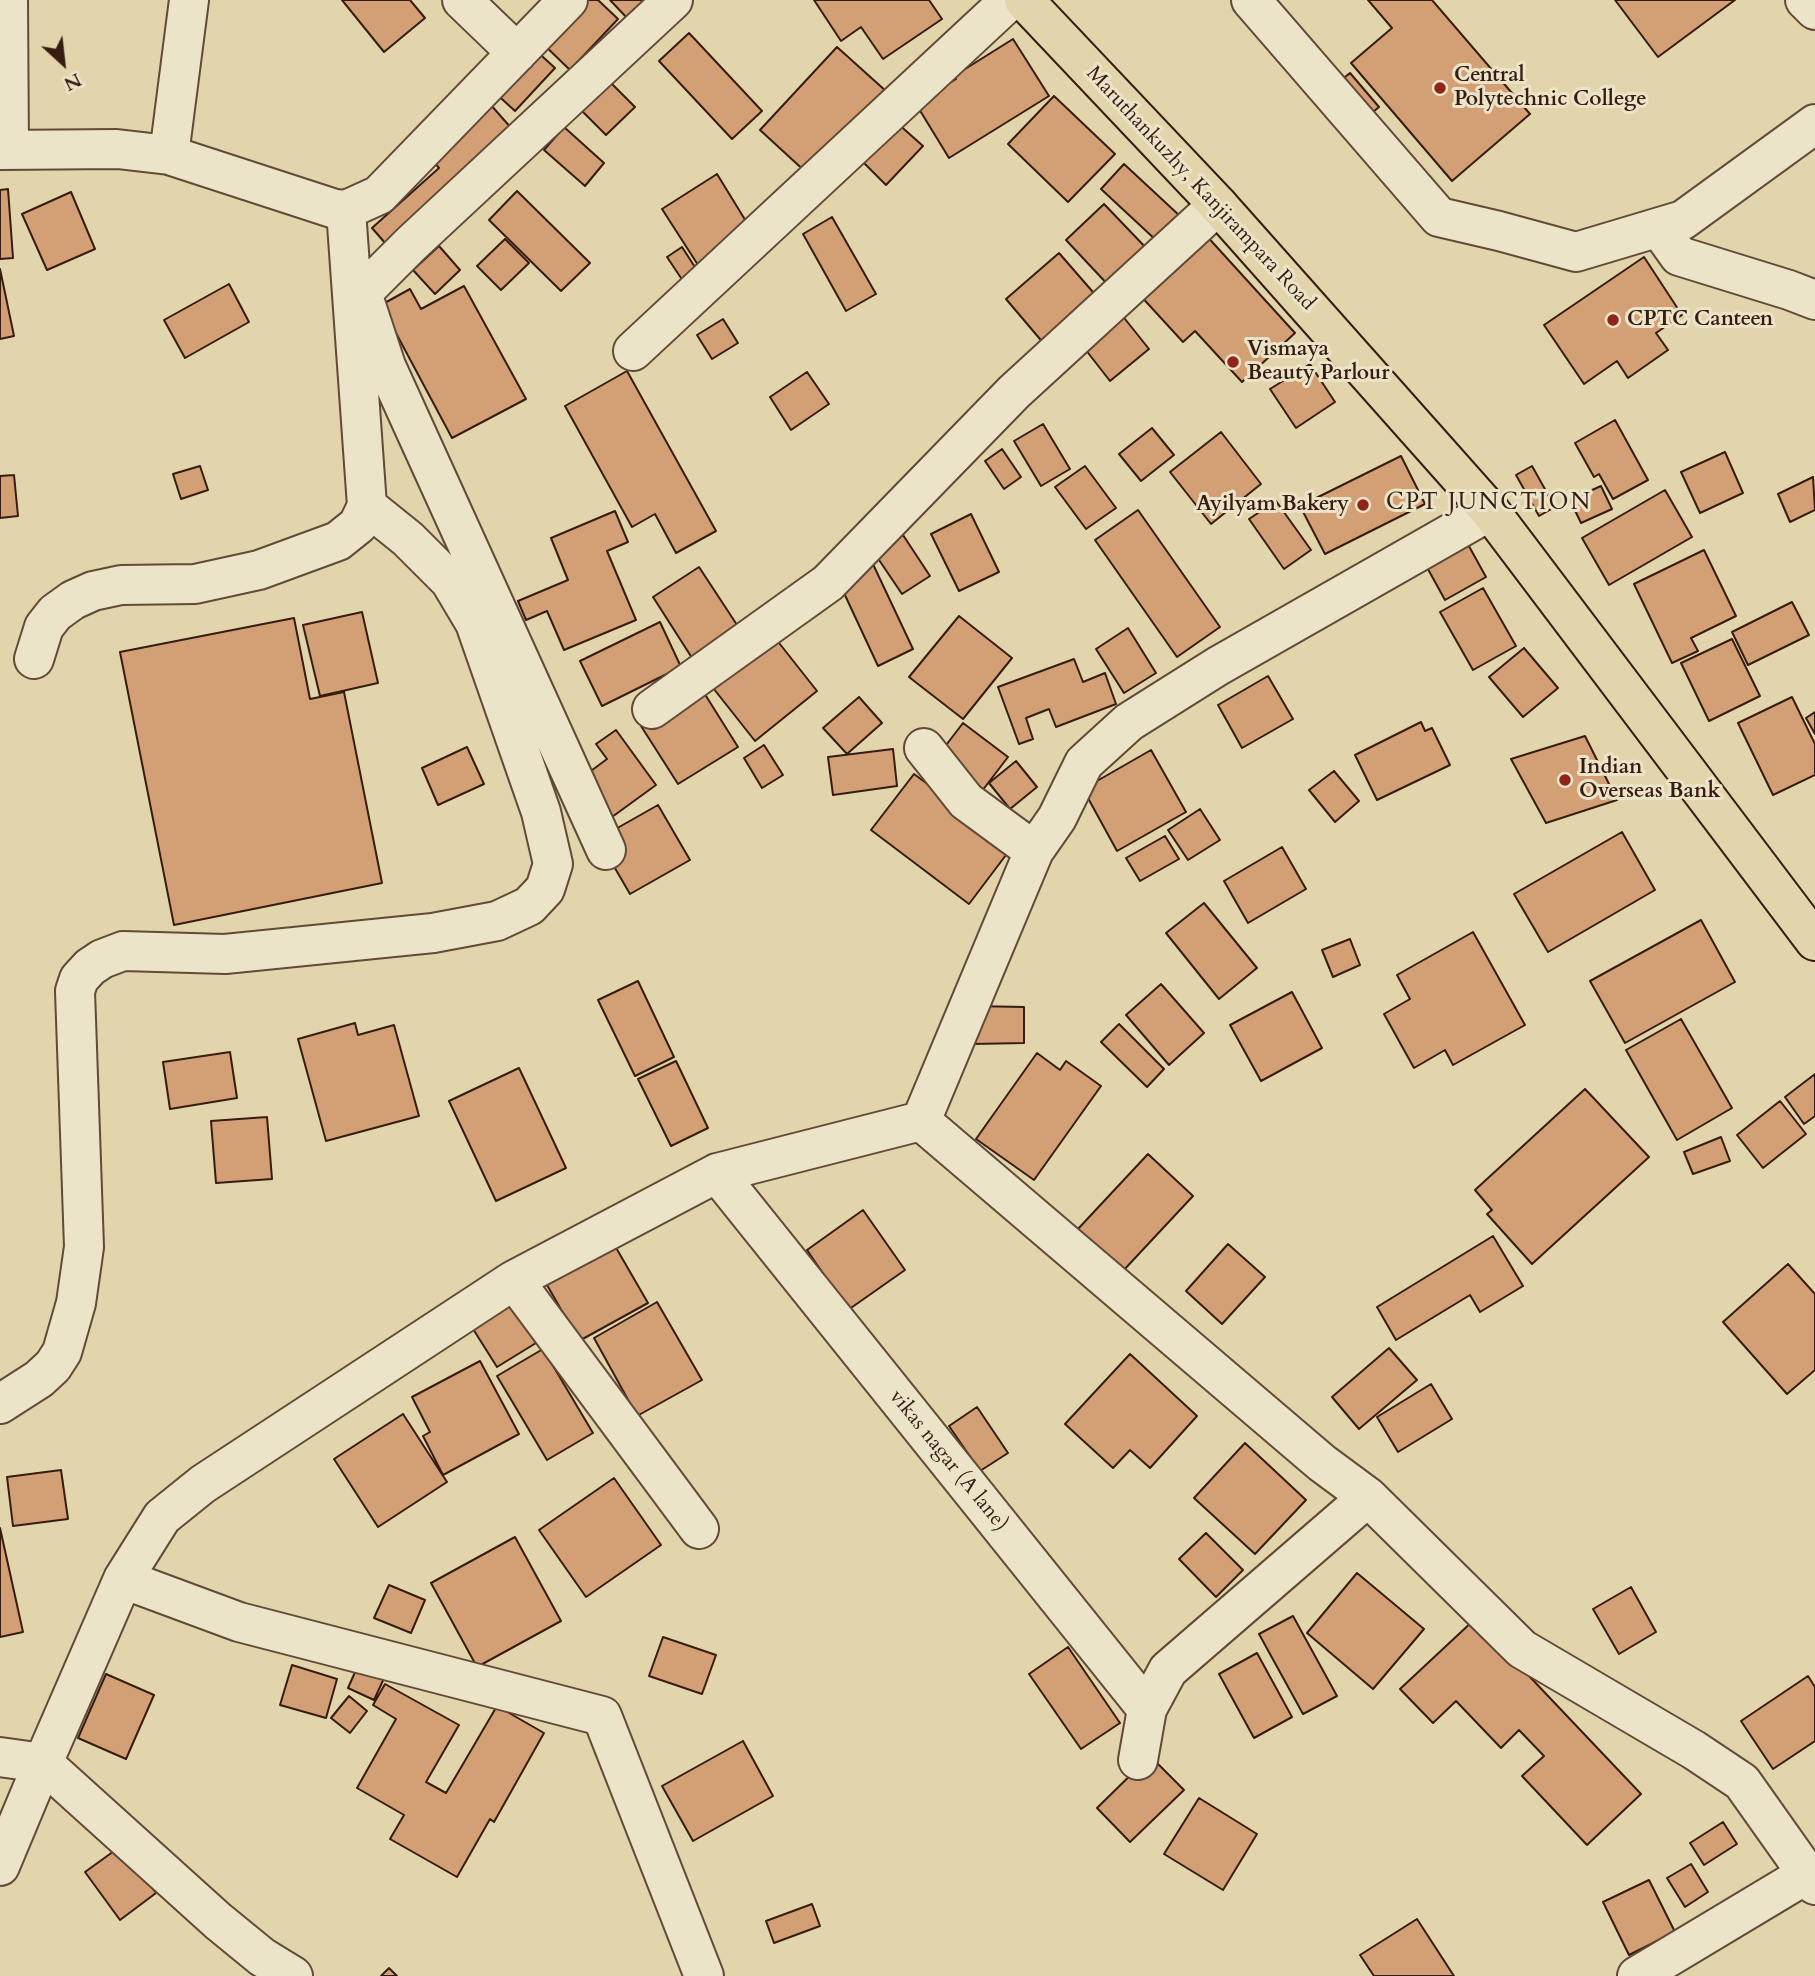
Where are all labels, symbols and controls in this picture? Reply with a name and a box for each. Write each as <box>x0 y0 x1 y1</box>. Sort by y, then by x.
north arrow <box>28 28 98 98</box>
street label: Maruthankuzhy, Kanjirampara Road <box>1080 62 1320 316</box>
place label: Central Polytechnic College <box>1454 63 1647 113</box>
text: N <box>59 66 86 97</box>
marker: Central Polytechnic College <box>1432 80 1448 96</box>
place label: CPTC Canteen <box>1627 307 1773 333</box>
marker: CPTC Canteen <box>1605 312 1621 328</box>
place label: Vismaya Beauty Parlour <box>1247 337 1390 387</box>
marker: Vismaya Beauty Parlour <box>1225 354 1241 370</box>
district label: CPT JUNCTION <box>1387 490 1591 518</box>
place label: Ayilyam Bakery <box>1196 492 1349 518</box>
marker: Ayilyam Bakery <box>1355 497 1371 513</box>
place label: Indian Overseas Bank <box>1579 755 1721 805</box>
marker: Indian Overseas Bank <box>1557 772 1573 788</box>
street label: vikas nagar (A lane) <box>883 1385 1013 1537</box>

